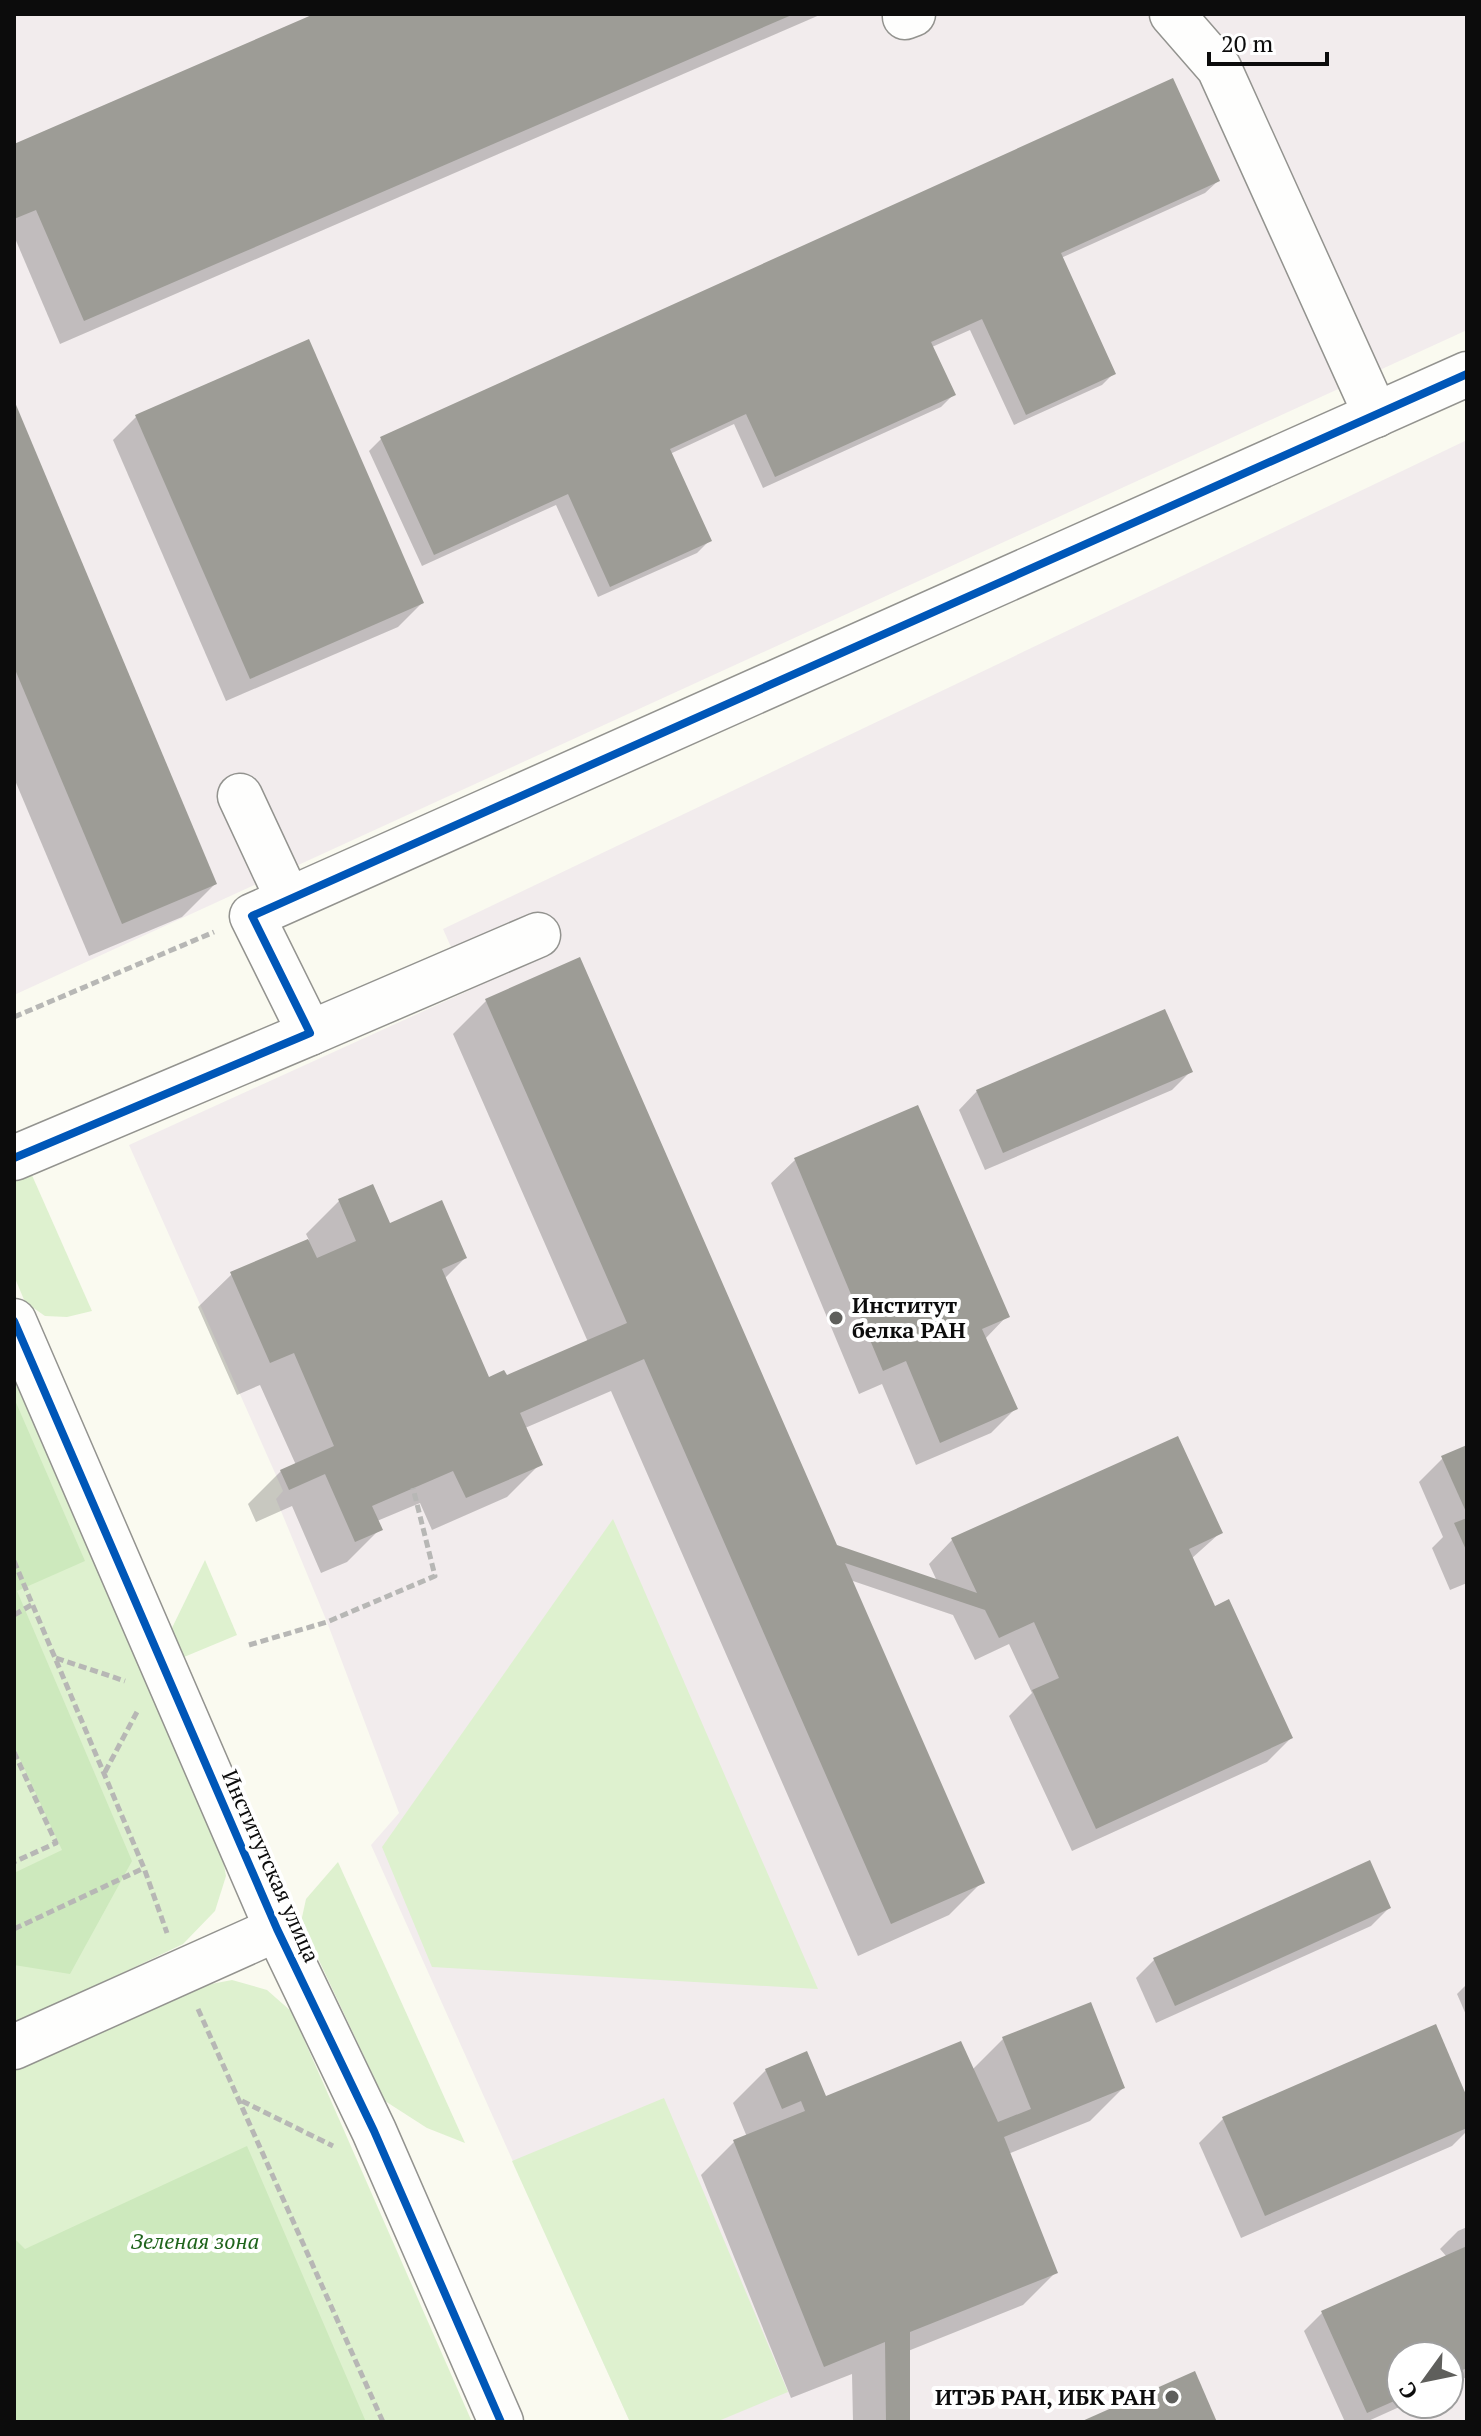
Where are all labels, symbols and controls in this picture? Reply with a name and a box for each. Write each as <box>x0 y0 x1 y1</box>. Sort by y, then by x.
scale bar <box>1209 16 1327 66</box>
text: 20 m <box>1221 27 1273 59</box>
place label: Институт белка РАН <box>852 1290 966 1344</box>
marker: Институт белка РАН <box>827 1309 845 1327</box>
street label: Институтская улица <box>216 1765 327 1967</box>
park label: Зеленая зона <box>131 2226 259 2255</box>
north arrow <box>1385 2340 1465 2420</box>
text: С <box>1392 2377 1424 2405</box>
place label: ИТЭБ РАН, ИБК РАН <box>935 2382 1156 2411</box>
marker: ИТЭБ РАН, ИБК РАН <box>1163 2388 1181 2406</box>

